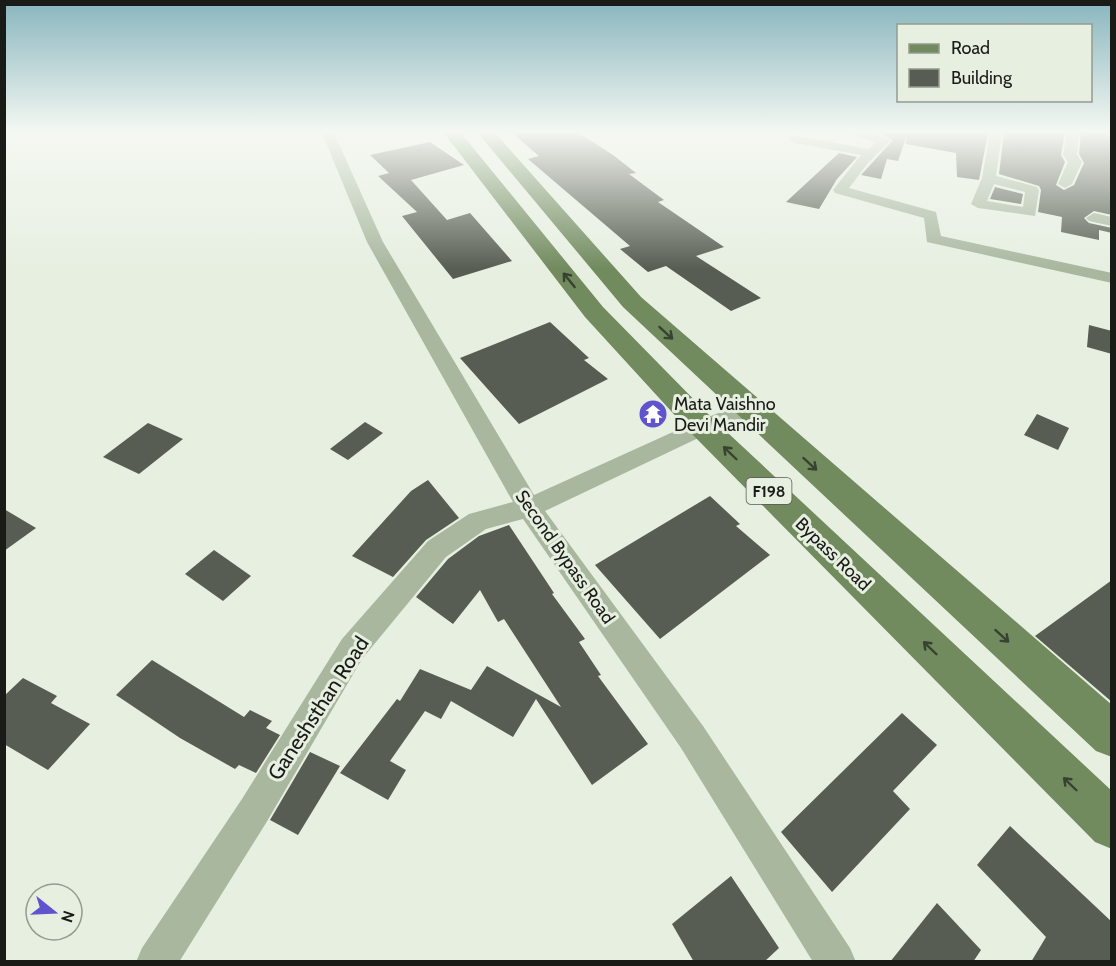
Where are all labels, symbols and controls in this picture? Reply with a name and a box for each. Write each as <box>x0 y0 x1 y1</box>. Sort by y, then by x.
legend <box>897 24 1092 102</box>
text: Road <box>951 37 990 59</box>
text: Building <box>951 67 1013 89</box>
one-way arrow <box>562 272 575 288</box>
one-way arrow <box>658 326 673 340</box>
place label: Mata Vaishno Devi Mandir <box>674 393 776 436</box>
temple icon: Mata Vaishno Devi Mandir <box>637 398 669 430</box>
one-way arrow <box>723 446 738 460</box>
one-way arrow <box>803 457 818 471</box>
road number: F198 <box>746 478 792 504</box>
street label: Second Bypass Road <box>511 486 619 628</box>
street label: Bypass Road <box>791 513 875 595</box>
one-way arrow <box>994 629 1009 643</box>
street label: Ganeshsthan Road <box>262 632 374 784</box>
one-way arrow <box>923 640 938 655</box>
one-way arrow <box>1062 777 1077 791</box>
north arrow <box>24 882 84 942</box>
text: N <box>57 908 79 925</box>

